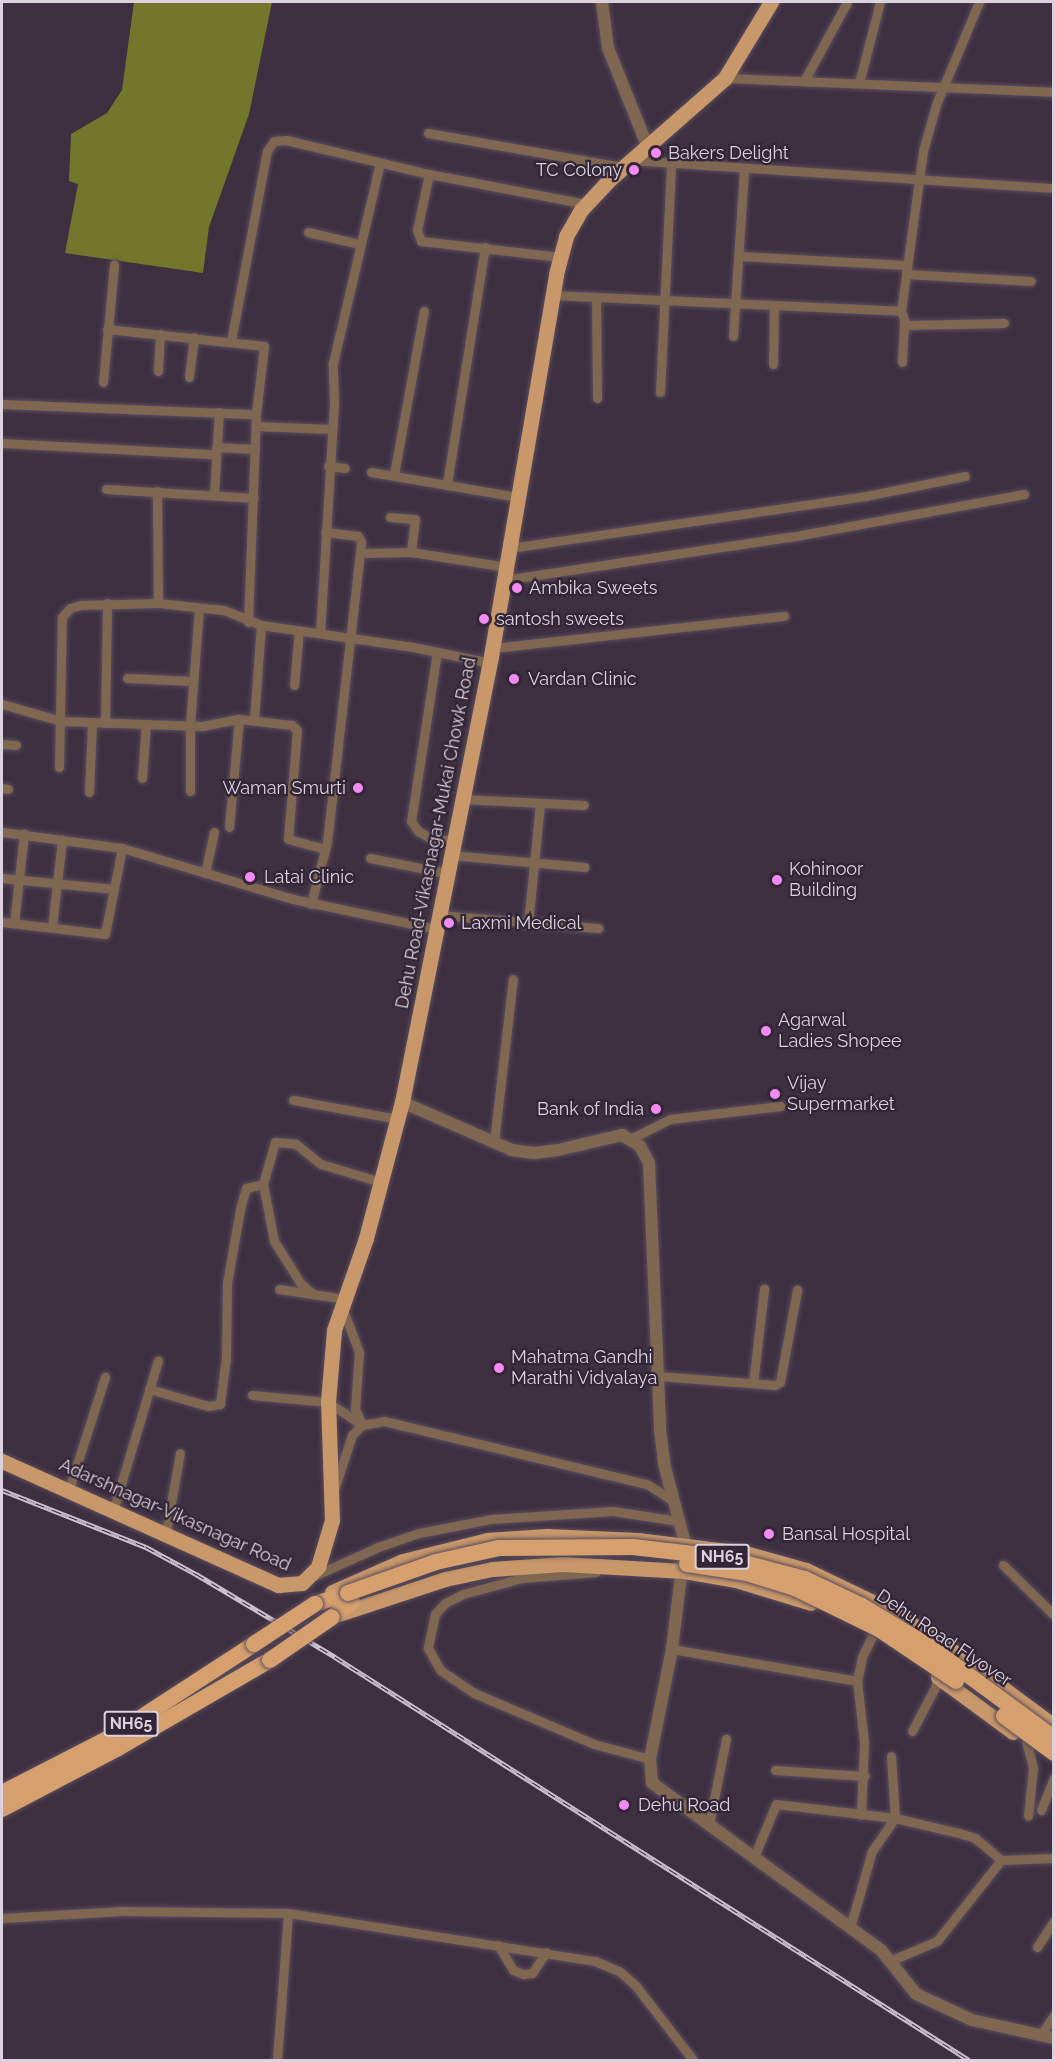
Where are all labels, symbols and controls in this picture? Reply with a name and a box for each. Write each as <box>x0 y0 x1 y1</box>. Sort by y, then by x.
place label: Bakers Delight <box>668 142 789 164</box>
marker: Bakers Delight <box>649 146 663 160</box>
place label: TC Colony <box>536 159 622 181</box>
marker: TC Colony <box>627 163 641 177</box>
place label: Ambika Sweets <box>529 577 657 599</box>
marker: Ambika Sweets <box>510 581 524 595</box>
place label: santosh sweets <box>496 608 624 630</box>
marker: santosh sweets <box>477 612 491 626</box>
street label: Dehu Road-Vikasnagar-Mukai Chowk Road <box>391 656 481 1010</box>
place label: Vardan Clinic <box>528 668 637 690</box>
marker: Vardan Clinic <box>505 670 523 688</box>
place label: Waman Smurti <box>222 777 346 799</box>
marker: Waman Smurti <box>351 781 365 795</box>
place label: Kohinoor Building <box>789 859 863 902</box>
place label: Latai Clinic <box>264 866 354 888</box>
marker: Latai Clinic <box>241 868 259 886</box>
marker: Kohinoor Building <box>770 873 784 887</box>
place label: Laxmi Medical <box>461 912 581 934</box>
marker: Laxmi Medical <box>442 916 456 930</box>
place label: Agarwal Ladies Shopee <box>778 1010 902 1052</box>
marker: Agarwal Ladies Shopee <box>759 1024 773 1038</box>
place label: Vijay Supermarket <box>787 1073 895 1116</box>
marker: Vijay Supermarket <box>768 1087 782 1101</box>
place label: Bank of India <box>537 1098 644 1120</box>
marker: Bank of India <box>649 1102 663 1116</box>
place label: Mahatma Gandhi Marathi Vidyalaya <box>511 1347 658 1390</box>
marker: Mahatma Gandhi Marathi Vidyalaya <box>492 1361 506 1375</box>
street label: Adarshnagar-Vikasnagar Road <box>56 1454 294 1576</box>
place label: Bansal Hospital <box>782 1523 911 1545</box>
marker: Bansal Hospital <box>760 1525 778 1543</box>
road number: NH65 <box>694 1544 750 1570</box>
street label: Dehu Road Flyover <box>872 1585 1016 1691</box>
road number: NH65 <box>102 1711 160 1737</box>
place label: Dehu Road <box>638 1794 730 1816</box>
marker: Dehu Road <box>615 1796 633 1814</box>

